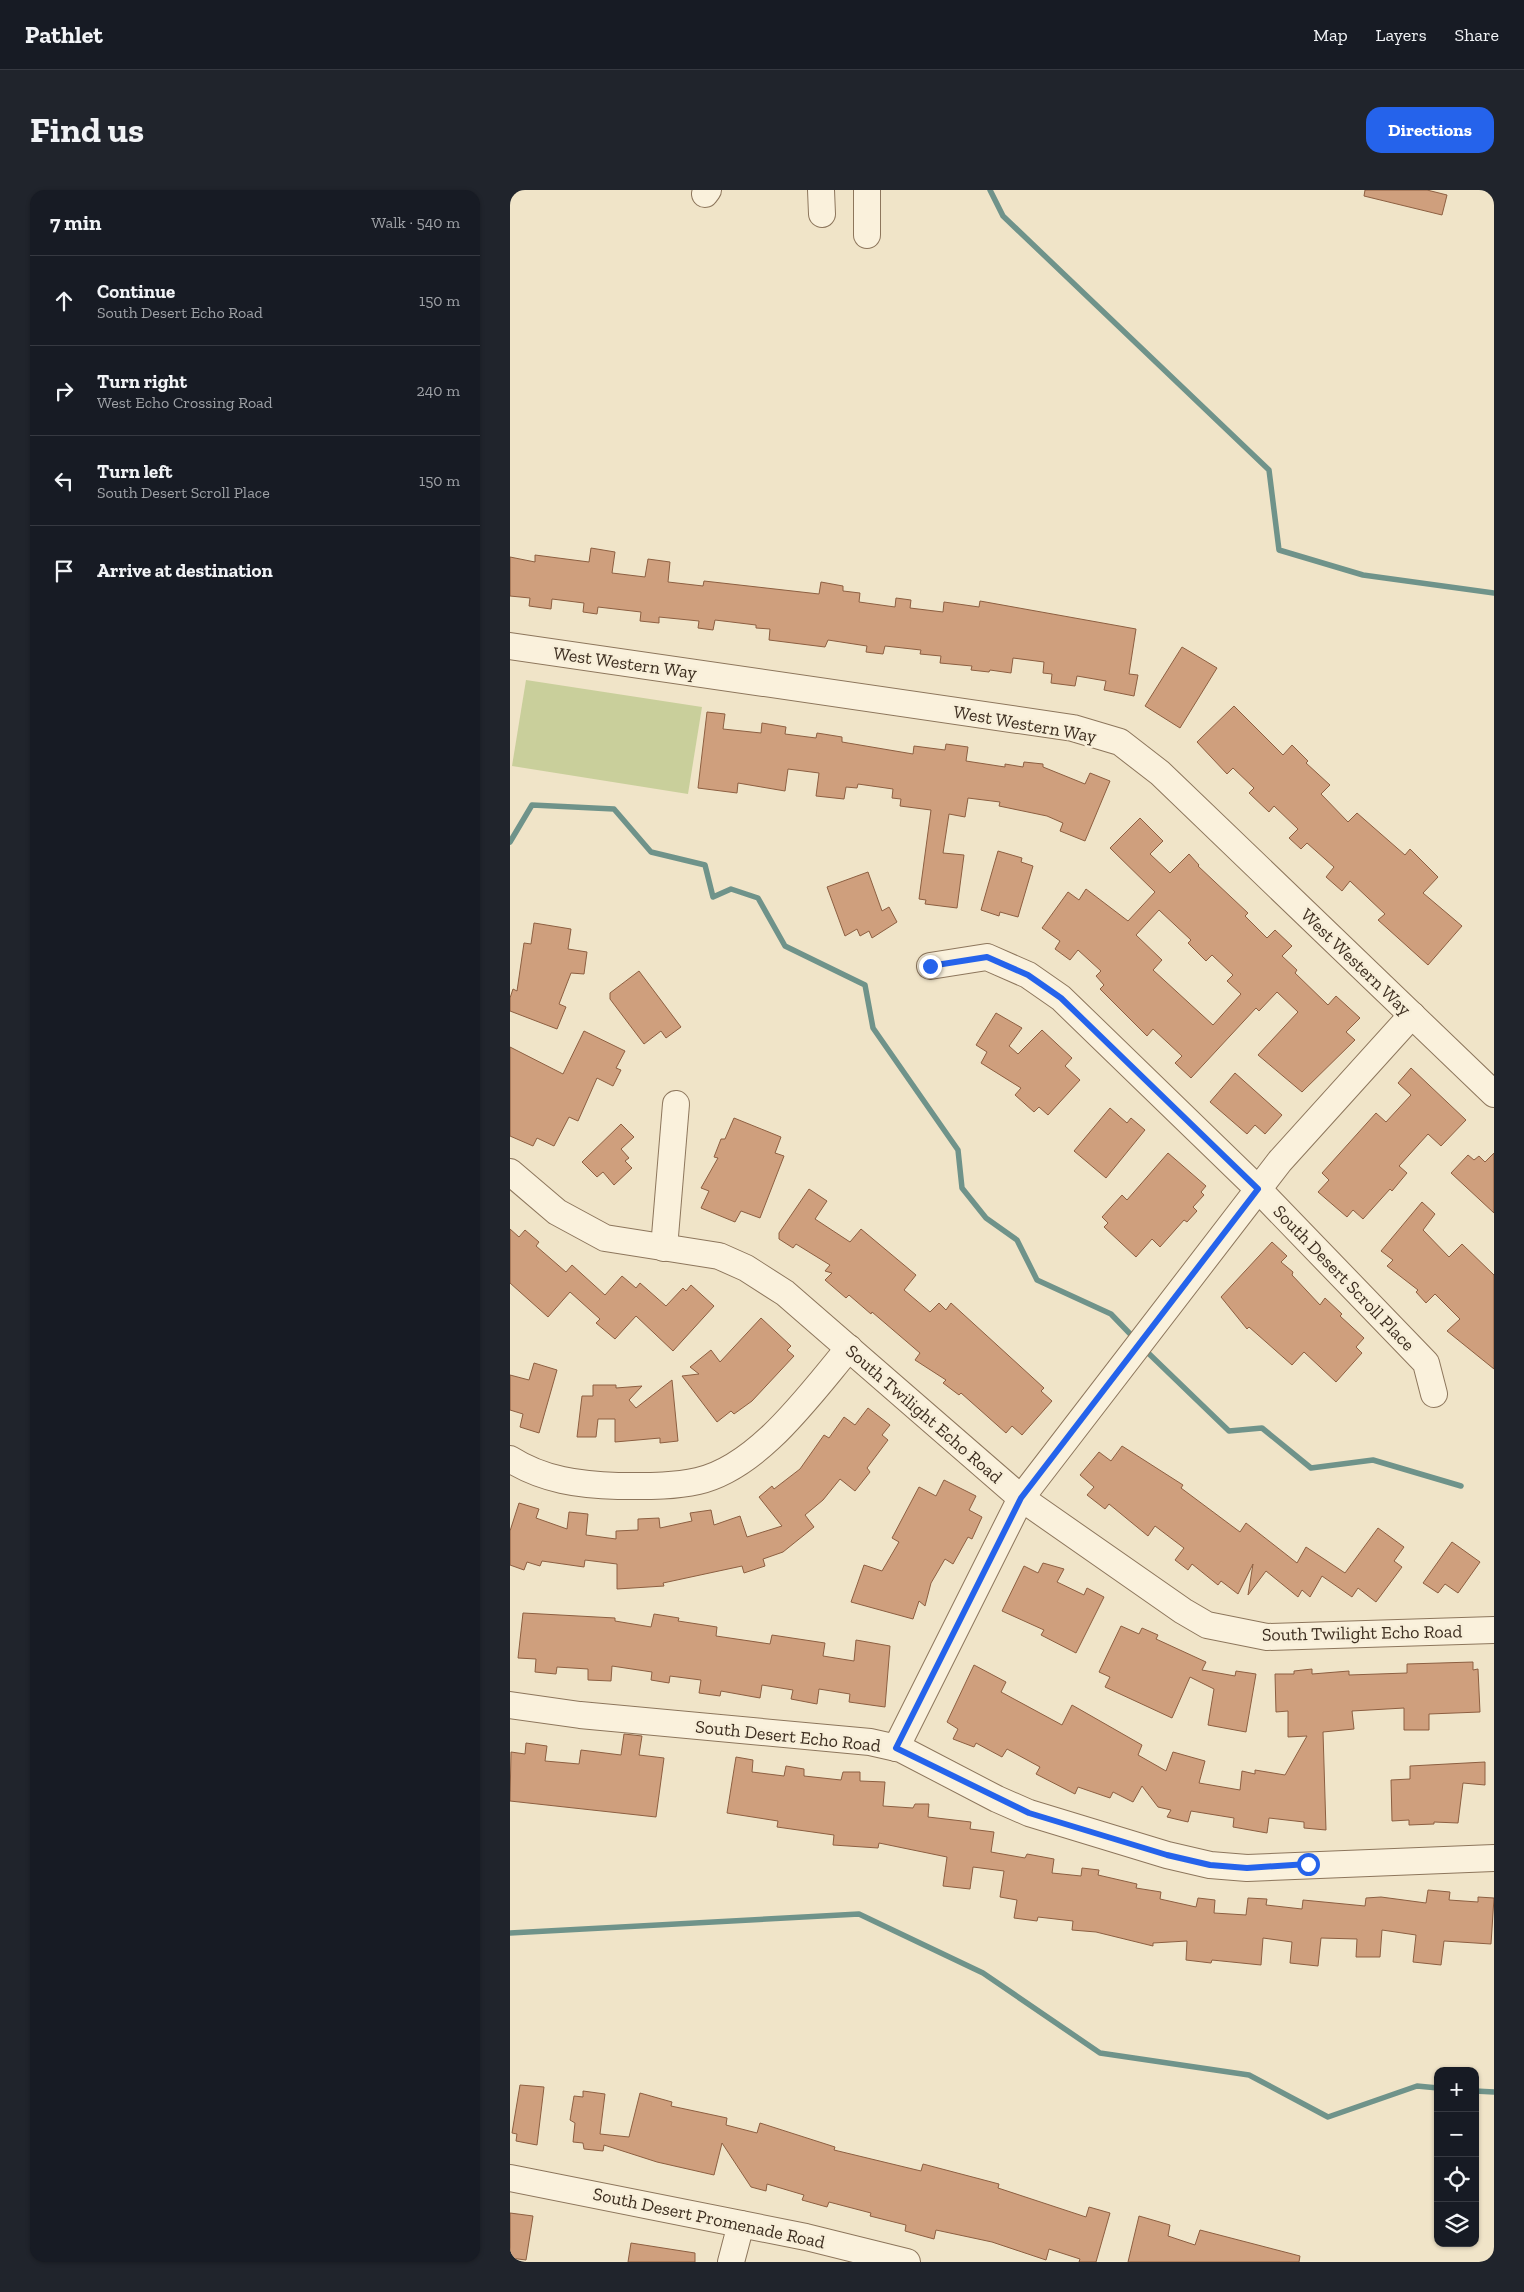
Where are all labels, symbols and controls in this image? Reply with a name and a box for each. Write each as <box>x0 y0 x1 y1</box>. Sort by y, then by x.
text: Pathlet <box>25 20 103 49</box>
text: Map <box>1313 24 1348 46</box>
text: Layers <box>1376 24 1427 46</box>
text: Share <box>1455 24 1499 46</box>
button: Directions <box>1366 107 1494 153</box>
text: Find us <box>30 109 144 151</box>
text: 7 min <box>50 210 101 235</box>
text: Walk · 540 m <box>371 213 460 232</box>
text: Continue <box>97 280 175 303</box>
icon: ahead <box>50 287 78 315</box>
text: 150 m <box>419 291 460 310</box>
text: South Desert Echo Road <box>97 303 263 322</box>
text: Turn right <box>97 370 187 393</box>
icon: right <box>50 377 78 405</box>
text: 240 m <box>416 381 460 400</box>
text: West Echo Crossing Road <box>97 393 273 412</box>
text: Turn left <box>97 460 172 483</box>
icon: left <box>50 467 78 495</box>
text: 150 m <box>419 471 460 490</box>
text: South Desert Scroll Place <box>97 483 270 502</box>
icon: arrive <box>50 557 78 585</box>
text: Arrive at destination <box>97 559 273 582</box>
street label: West Western Way <box>552 642 699 684</box>
street label: West Western Way <box>952 701 1099 748</box>
street label: West Western Way <box>1296 904 1416 1021</box>
route end <box>919 955 942 978</box>
street label: South Desert Scroll Place <box>1269 1200 1419 1356</box>
street label: South Twilight Echo Road <box>841 1340 1007 1488</box>
street label: South Twilight Echo Road <box>1262 1620 1463 1646</box>
street label: South Desert Echo Road <box>694 1715 882 1757</box>
route start <box>1297 1853 1320 1876</box>
map controls <box>1434 2067 1479 2247</box>
button: + <box>1434 2067 1479 2112</box>
button: − <box>1434 2112 1479 2157</box>
button: locate <box>1434 2157 1479 2202</box>
street label: South Desert Promenade Road <box>591 2183 827 2253</box>
button: layers <box>1434 2202 1479 2247</box>

